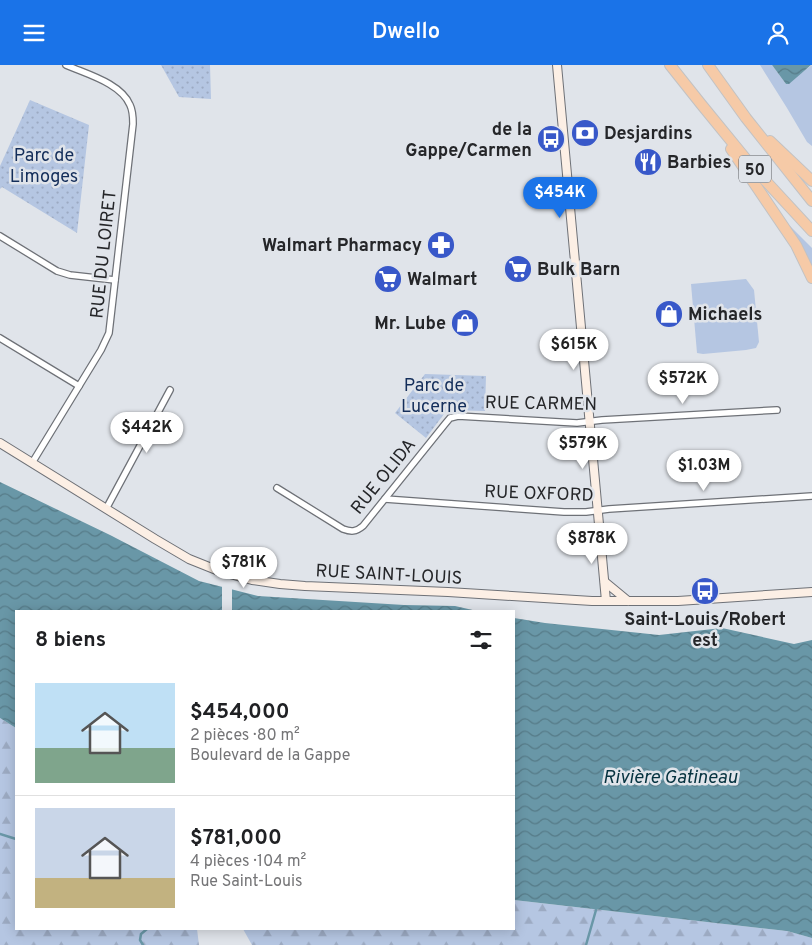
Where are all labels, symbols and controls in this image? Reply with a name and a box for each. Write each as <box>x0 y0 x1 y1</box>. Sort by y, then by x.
icon: menu <box>20 19 48 47</box>
text: Dwello <box>372 19 440 46</box>
icon: person <box>764 19 792 47</box>
bank icon: Desjardins <box>570 118 600 148</box>
place label: de la Gappe/Carmen <box>405 119 532 163</box>
place label: Desjardins <box>604 123 693 146</box>
bus stop icon: de la Gappe/Carmen <box>536 124 566 154</box>
park label: Parc de Limoges <box>10 145 78 189</box>
restaurant icon: Barbies <box>633 147 663 177</box>
place label: Barbies <box>667 152 731 175</box>
road number: 50 <box>739 155 771 183</box>
pin: $454K <box>525 177 595 219</box>
text: $454K <box>534 183 586 203</box>
street label: RUE DU LOIRET <box>86 189 123 320</box>
pharmacy icon: Walmart Pharmacy <box>426 230 456 260</box>
place label: Walmart Pharmacy <box>262 235 422 258</box>
supermarket icon: Bulk Barn <box>503 254 533 284</box>
place label: Bulk Barn <box>537 259 621 282</box>
supermarket icon: Walmart <box>373 264 403 294</box>
place label: Walmart <box>407 269 477 292</box>
shop icon: Michaels <box>654 299 684 329</box>
place label: Michaels <box>688 304 762 327</box>
shop icon: Mr. Lube <box>450 308 480 338</box>
place label: Mr. Lube <box>374 313 446 336</box>
pin: $615K <box>539 329 609 371</box>
text: $615K <box>551 335 598 355</box>
pin: $572K <box>648 363 718 405</box>
text: $572K <box>659 369 707 389</box>
park label: Parc de Lucerne <box>401 375 467 419</box>
street label: RUE CARMEN <box>485 392 597 417</box>
pin: $442K <box>112 411 182 454</box>
text: $442K <box>121 418 173 438</box>
pin: $579K <box>548 427 618 470</box>
street label: RUE OLIDA <box>347 434 422 520</box>
text: $579K <box>558 434 608 454</box>
pin: $1.03M <box>663 449 745 492</box>
text: $1.03M <box>677 456 731 476</box>
street label: RUE OXFORD <box>484 481 594 508</box>
pin: $878K <box>557 523 627 565</box>
text: $878K <box>568 529 616 549</box>
pin: $781K <box>209 547 279 589</box>
text: $781K <box>221 553 267 573</box>
street label: RUE SAINT-LOUIS <box>315 560 463 591</box>
bus stop icon: Saint-Louis/Robert est <box>690 576 720 606</box>
place label: Saint-Louis/Robert est <box>624 609 786 653</box>
icon: filters <box>467 626 495 654</box>
text: 8 biens <box>35 627 106 654</box>
text: $454,000 <box>190 699 290 726</box>
icon: home <box>75 703 135 763</box>
text: 2 pièces · 80 m² <box>190 726 300 746</box>
text: Boulevard de la Gappe <box>190 746 350 766</box>
water label: Rivière Gatineau <box>603 766 738 790</box>
text: $781,000 <box>190 825 282 852</box>
icon: home <box>75 828 135 888</box>
text: 4 pièces · 104 m² <box>190 852 306 872</box>
text: Rue Saint-Louis <box>190 872 303 892</box>

